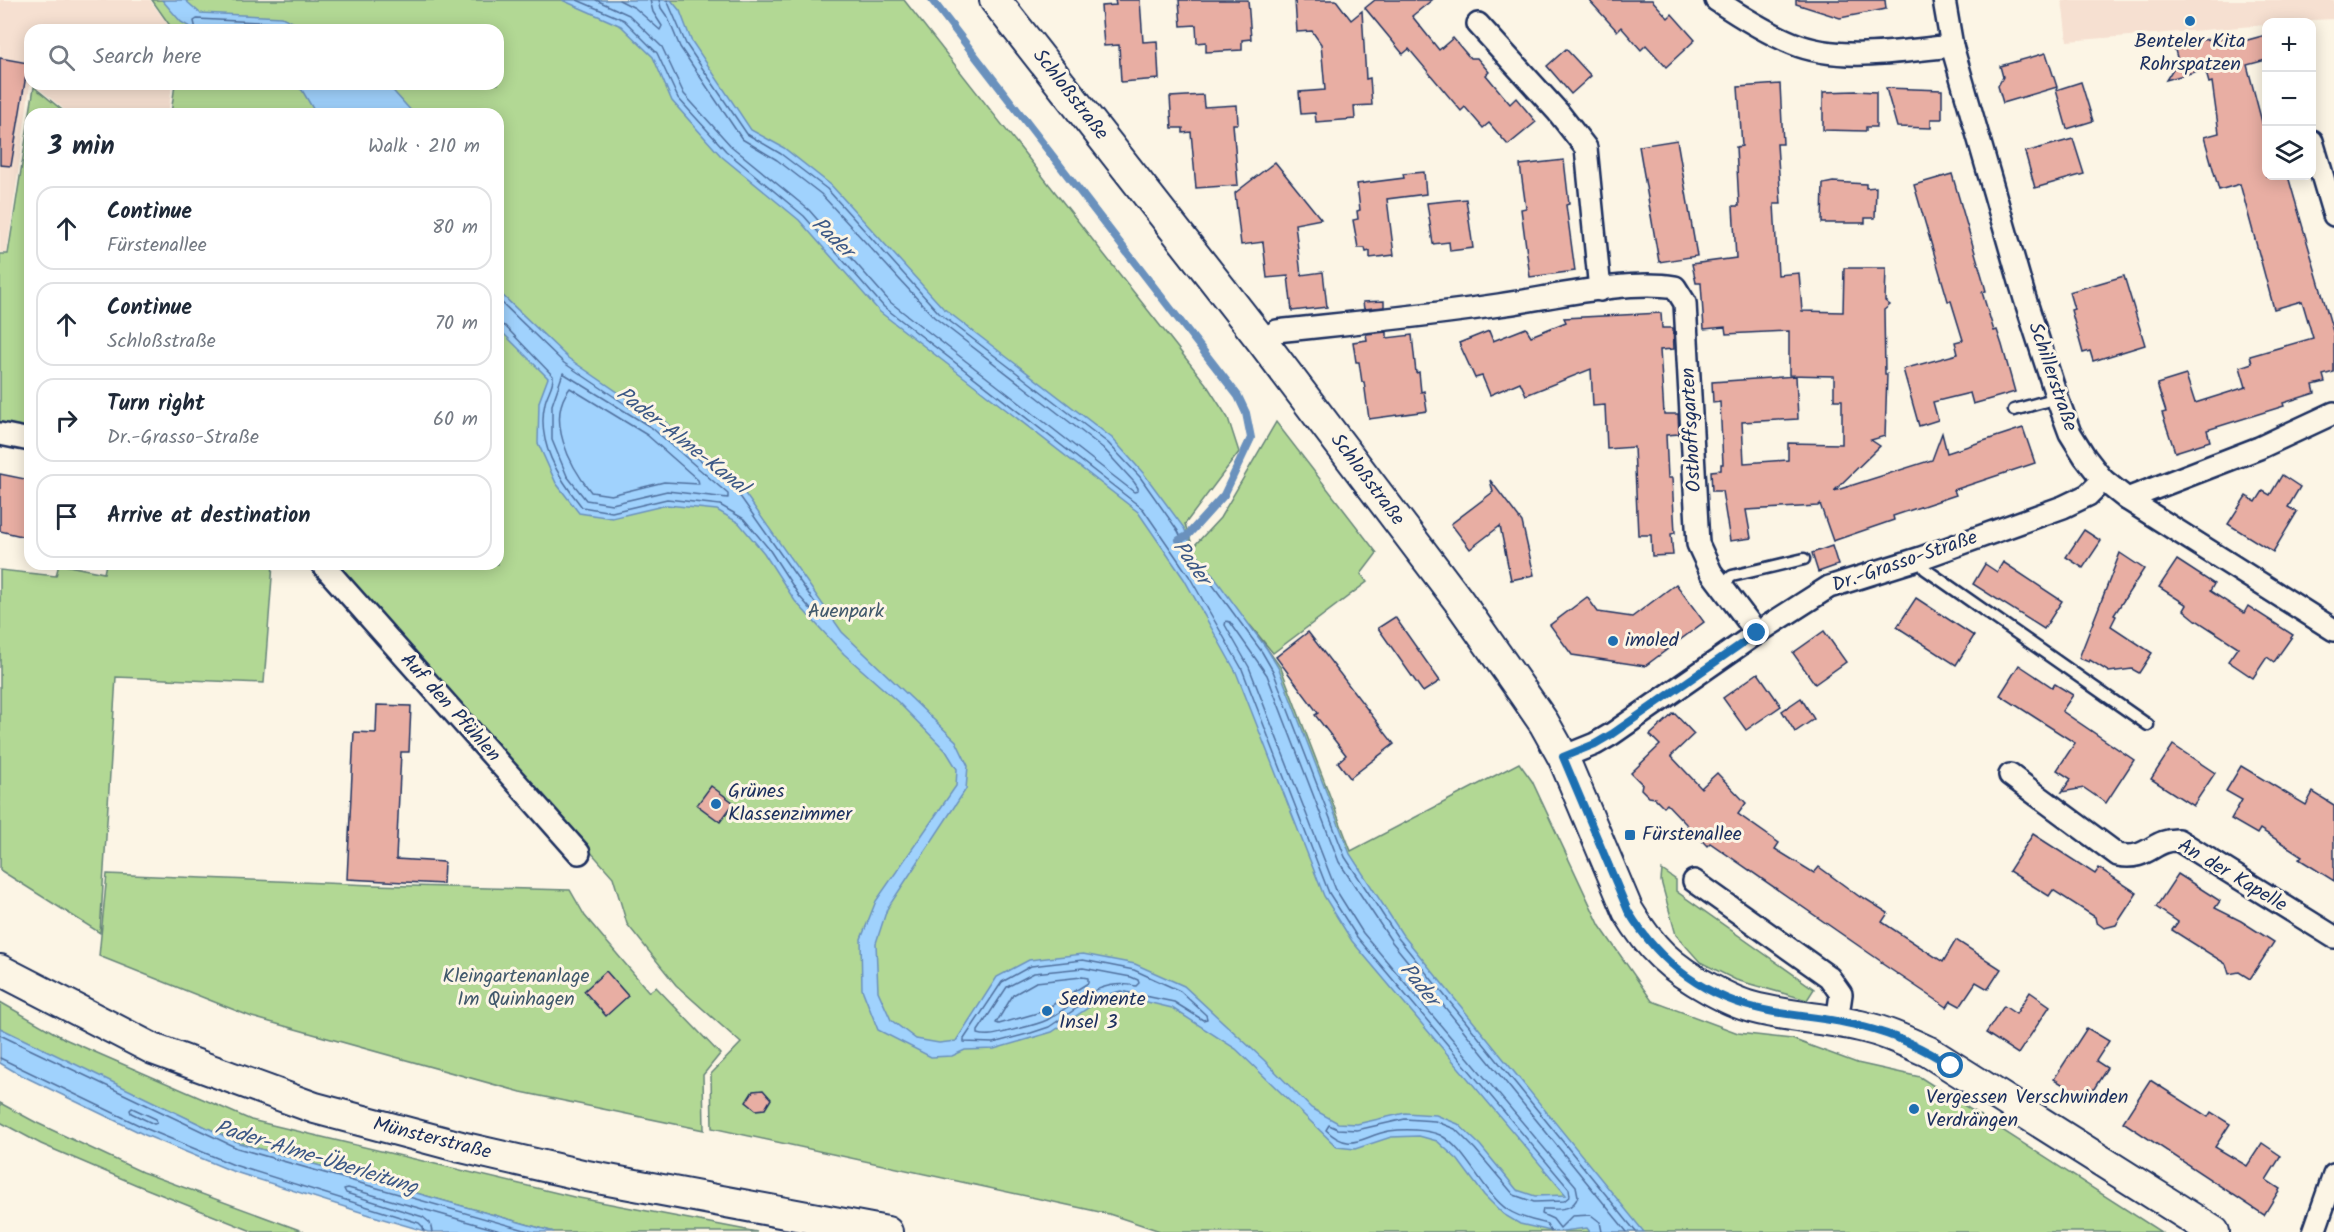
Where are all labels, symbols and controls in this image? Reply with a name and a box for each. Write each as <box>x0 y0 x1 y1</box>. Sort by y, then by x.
marker: Benteler Kita Rohrspatzen <box>2183 14 2197 28</box>
map controls <box>2262 18 2316 180</box>
button: + <box>2262 18 2316 72</box>
search box <box>24 24 504 90</box>
place label: Benteler Kita Rohrspatzen <box>2134 26 2246 81</box>
text: Search here <box>93 40 201 75</box>
icon: search <box>45 41 78 74</box>
street label: Schloßstraße <box>1024 42 1116 148</box>
button: − <box>2262 72 2316 126</box>
text: 3 min <box>48 126 115 168</box>
button: layers <box>2262 126 2316 180</box>
text: Walk · 210 m <box>368 131 480 163</box>
text: Continue <box>107 195 192 230</box>
water label: Pader <box>803 210 864 269</box>
icon: ahead <box>50 212 83 245</box>
text: 80 m <box>432 212 478 244</box>
text: Fürstenallee <box>107 230 207 262</box>
text: Continue <box>107 291 192 326</box>
icon: ahead <box>50 308 83 341</box>
text: 70 m <box>435 308 478 340</box>
street label: Schillerstraße <box>2018 318 2086 436</box>
text: Schloßstraße <box>107 326 216 358</box>
street label: Osthoffsgarten <box>1673 367 1711 493</box>
water label: Pader-Alme-Kanal <box>609 379 758 506</box>
text: Turn right <box>107 387 205 422</box>
icon: right <box>50 404 83 437</box>
text: 60 m <box>433 404 478 436</box>
text: Dr.-Grasso-Straße <box>107 422 259 454</box>
street label: Schloßstraße <box>1321 427 1413 533</box>
text: Arrive at destination <box>107 499 310 534</box>
icon: arrive <box>50 500 83 533</box>
street label: Dr.-Grasso-Straße <box>1828 522 1982 602</box>
water label: Pader <box>1164 534 1221 595</box>
park label: Auenpark <box>808 596 885 628</box>
route end <box>1743 619 1769 645</box>
place label: imoled <box>1625 625 1680 657</box>
marker: imoled <box>1606 634 1620 648</box>
street label: Auf den Pfühlen <box>392 646 508 770</box>
place label: Grünes Klassenzimmer <box>728 776 853 831</box>
marker: Grünes Klassenzimmer <box>709 797 723 811</box>
place label: Fürstenallee <box>1642 819 1742 851</box>
marker: Fürstenallee <box>1623 828 1637 842</box>
street label: An der Kapelle <box>2171 831 2293 921</box>
water label: Pader <box>1391 956 1450 1017</box>
park label: Kleingartenanlage Im Quinhagen <box>443 961 589 1016</box>
place label: Sedimente Insel 3 <box>1059 984 1146 1039</box>
marker: Sedimente Insel 3 <box>1040 1004 1054 1018</box>
route start <box>1937 1052 1963 1078</box>
place label: Vergessen Verschwinden Verdrängen <box>1926 1082 2128 1137</box>
marker: Vergessen Verschwinden Verdrängen <box>1907 1102 1921 1116</box>
street label: Münsterstraße <box>369 1109 495 1169</box>
water label: Pader-Alme-Überleitung <box>211 1111 422 1205</box>

